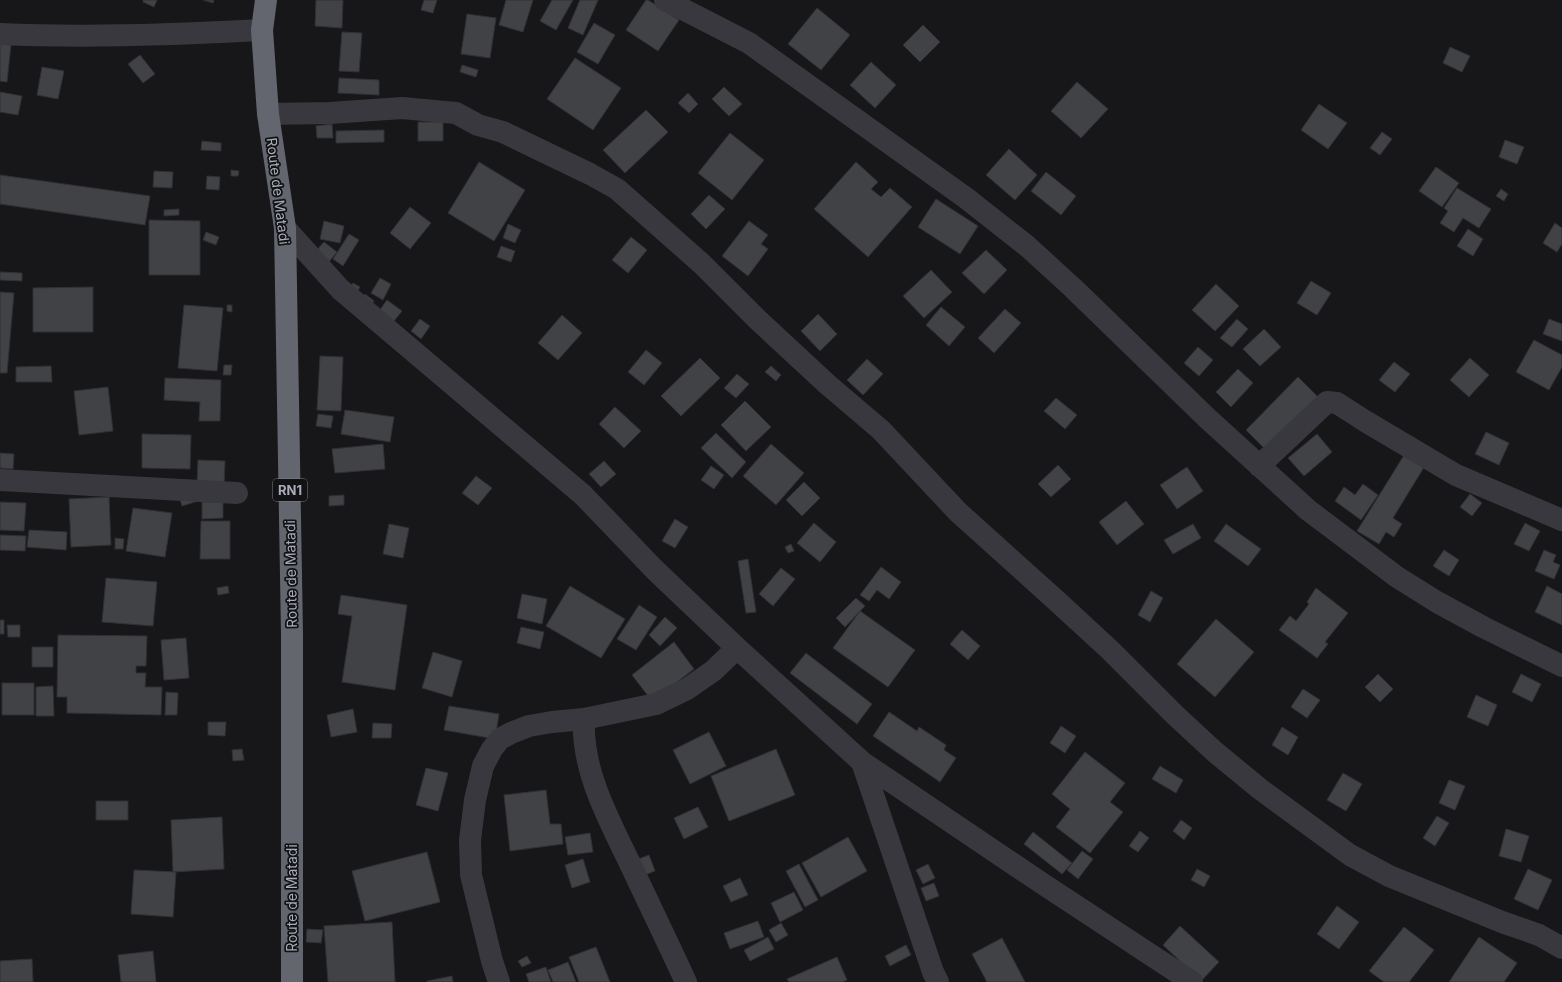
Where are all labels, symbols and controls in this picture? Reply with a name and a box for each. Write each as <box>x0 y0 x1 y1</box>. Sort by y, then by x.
street label: Route de Matadi <box>263 136 293 245</box>
road number: RN1 <box>273 479 307 501</box>
street label: Route de Matadi <box>281 520 300 628</box>
street label: Route de Matadi <box>283 844 300 952</box>

